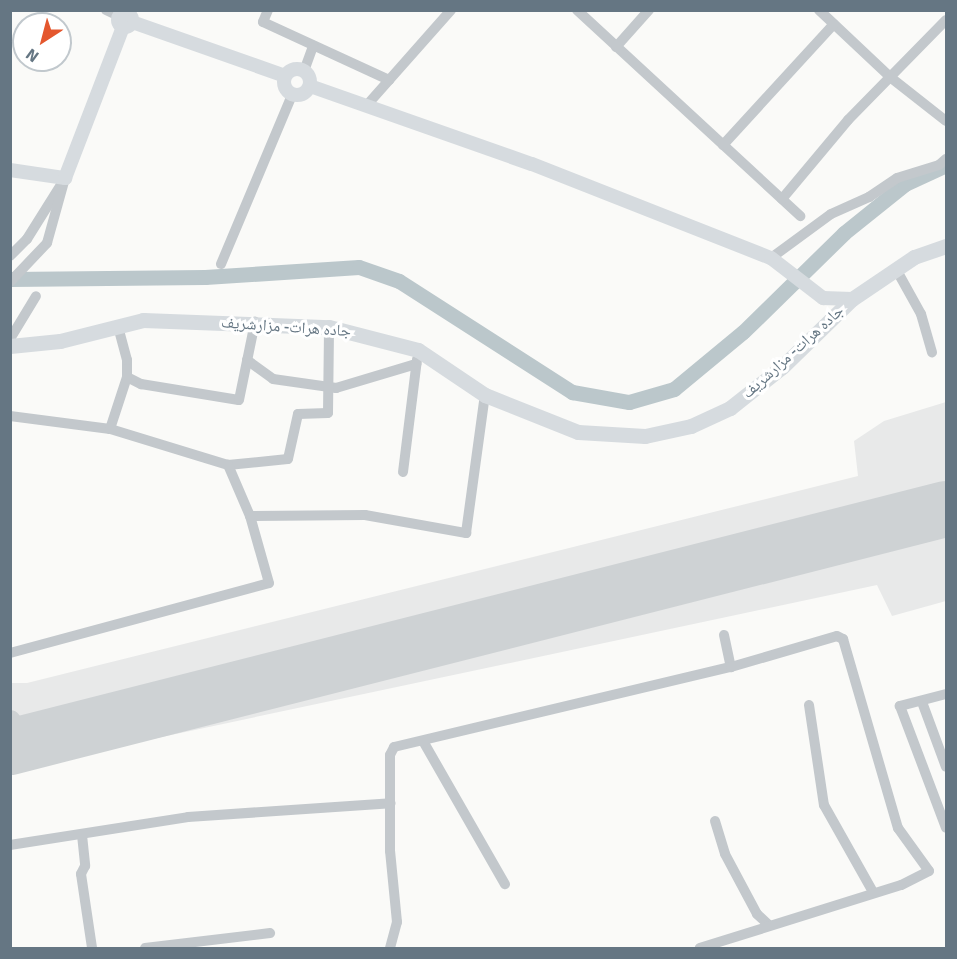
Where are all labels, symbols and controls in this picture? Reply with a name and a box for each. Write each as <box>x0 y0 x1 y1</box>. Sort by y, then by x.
north arrow <box>12 12 72 72</box>
text: N <box>22 44 43 66</box>
street label: جاده هرات- مزارشریف <box>738 301 848 403</box>
street label: جاده هرات- مزارشریف <box>220 313 352 341</box>

